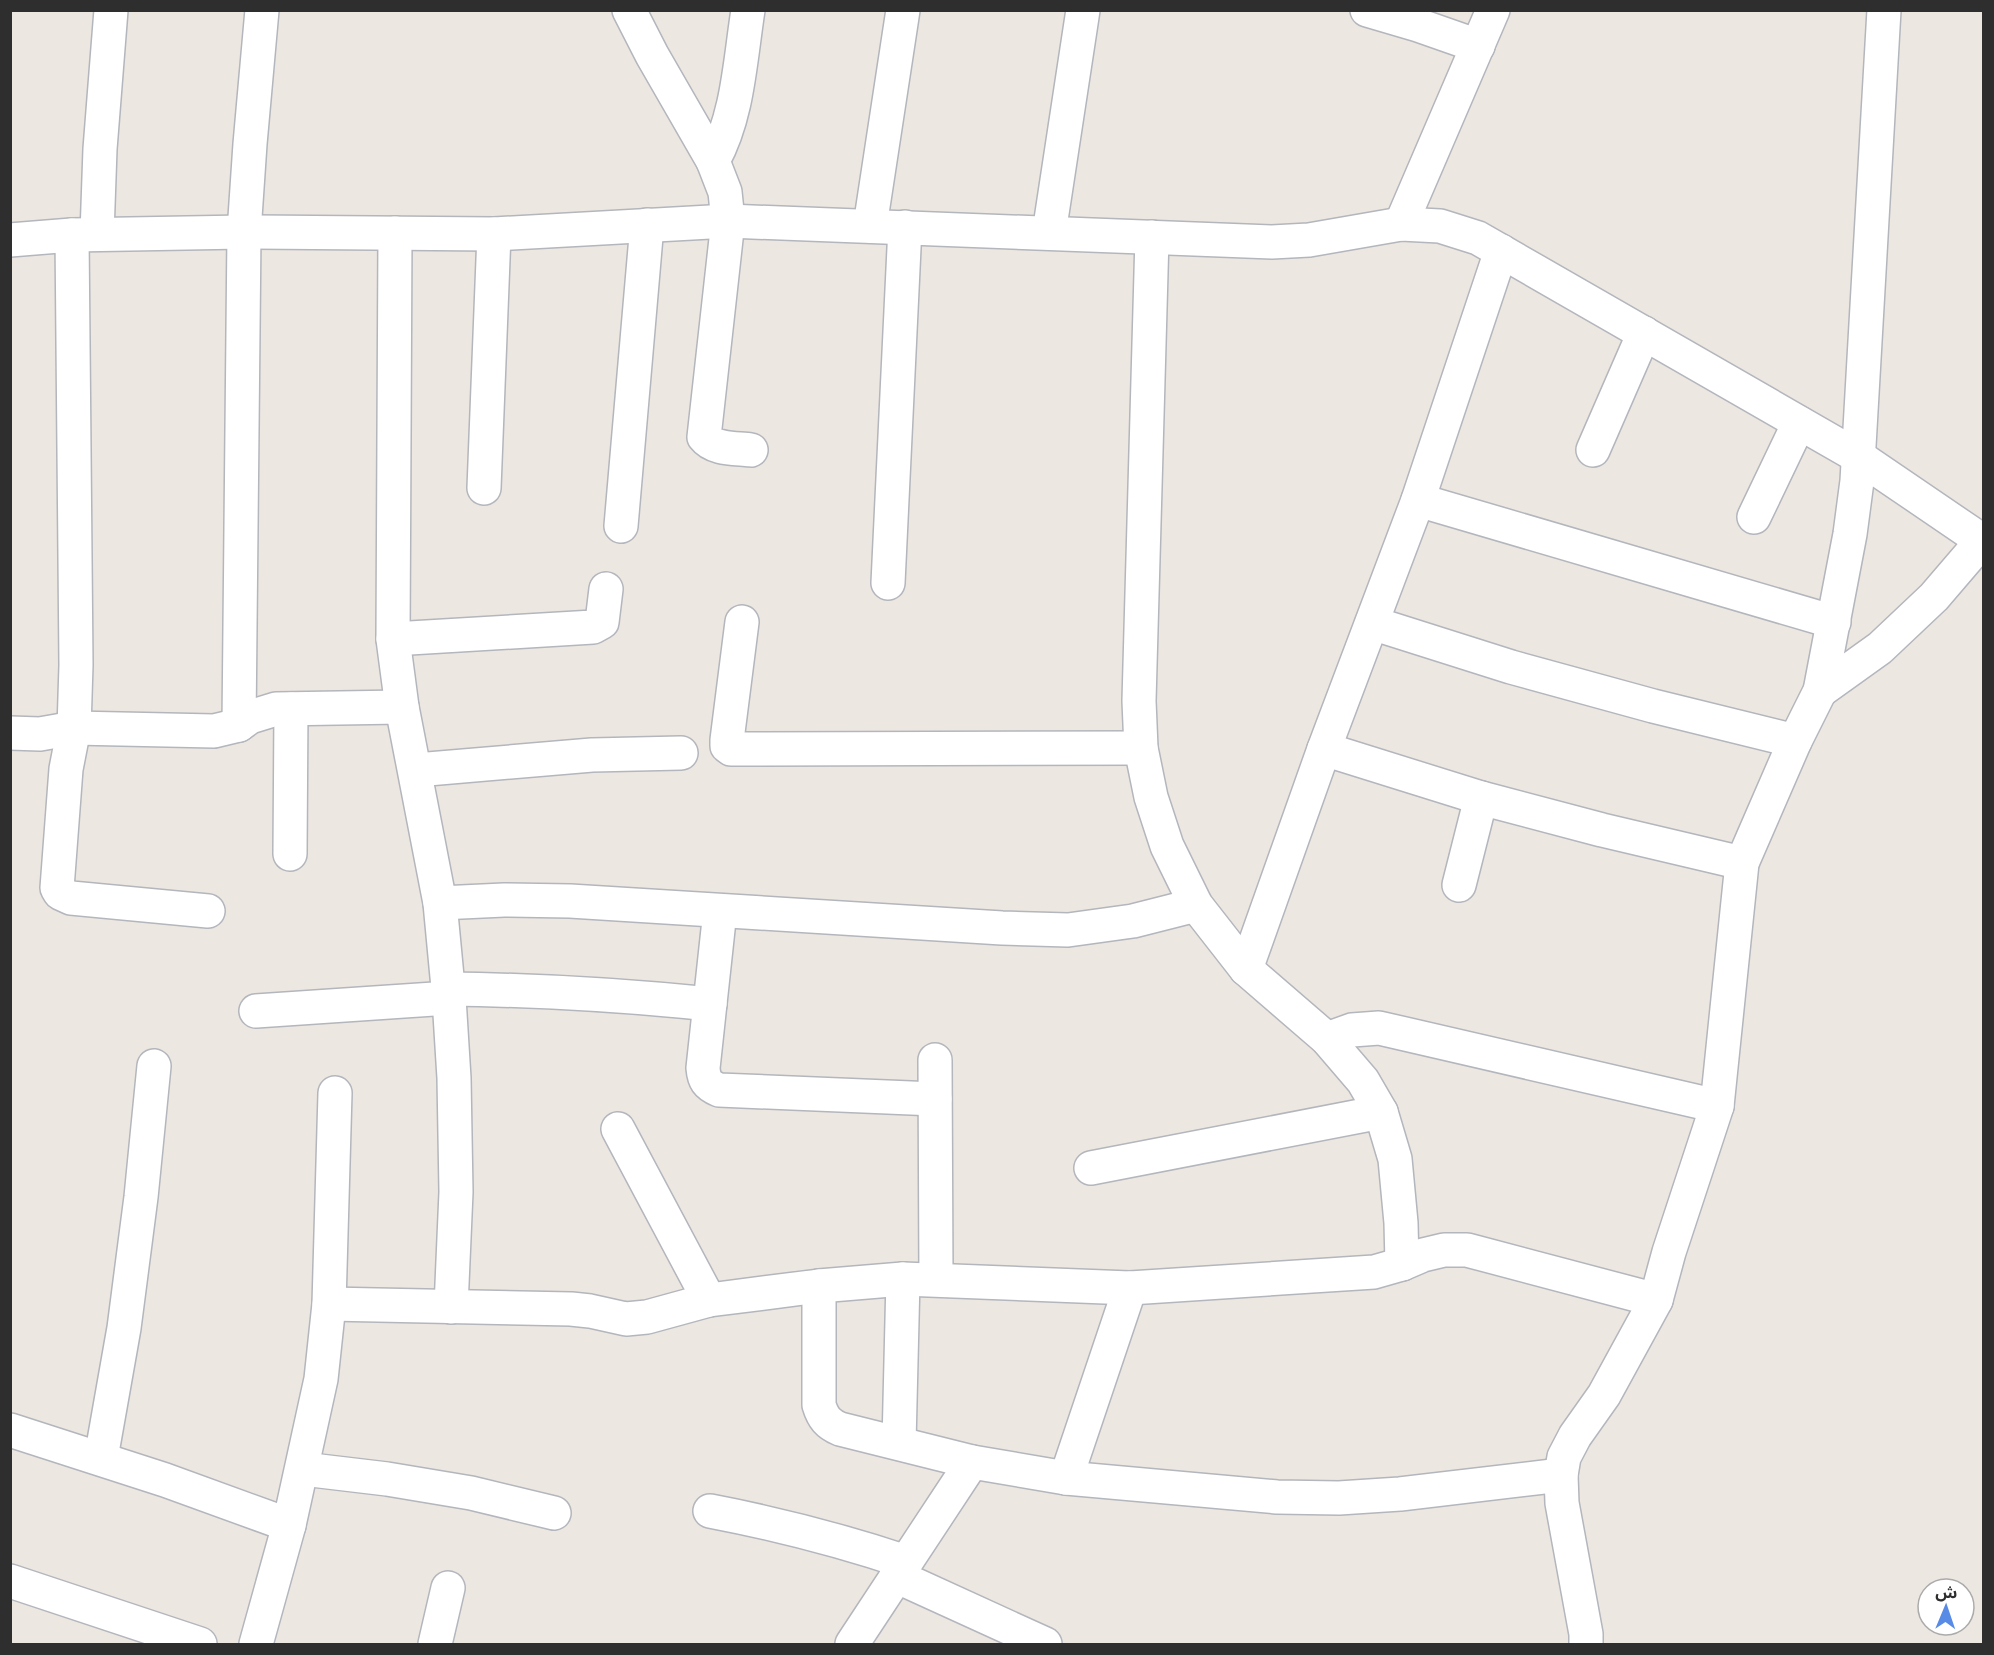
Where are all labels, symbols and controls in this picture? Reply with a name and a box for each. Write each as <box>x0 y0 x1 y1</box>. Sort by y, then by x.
north arrow <box>1916 1577 1976 1637</box>
text: ش <box>1935 1582 1958 1604</box>

